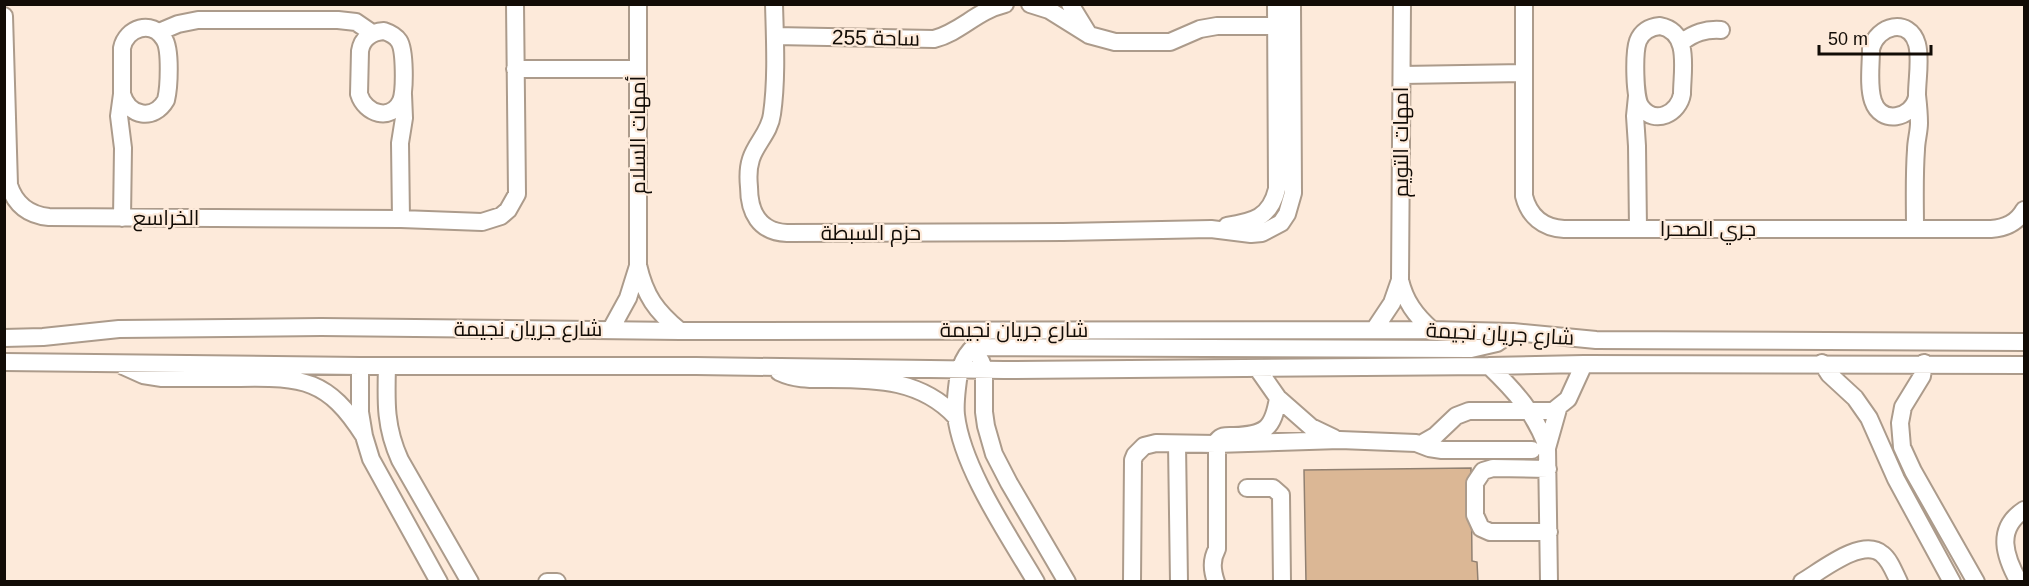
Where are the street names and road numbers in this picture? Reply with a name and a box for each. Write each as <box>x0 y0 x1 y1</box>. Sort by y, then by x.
street label: ساحة 255 <box>832 25 920 50</box>
street label: أمهات السلام <box>625 76 652 194</box>
street label: امهات التويم <box>1389 87 1415 197</box>
street label: الخراسع <box>133 206 199 232</box>
street label: جري الصحرا <box>1660 217 1756 245</box>
street label: حزم السبطة <box>821 221 921 247</box>
street label: شارع جريان نجيمة <box>454 317 602 343</box>
street label: شارع جريان نجيمة <box>940 318 1088 344</box>
street label: شارع جريان نجيمة <box>1425 318 1575 352</box>

